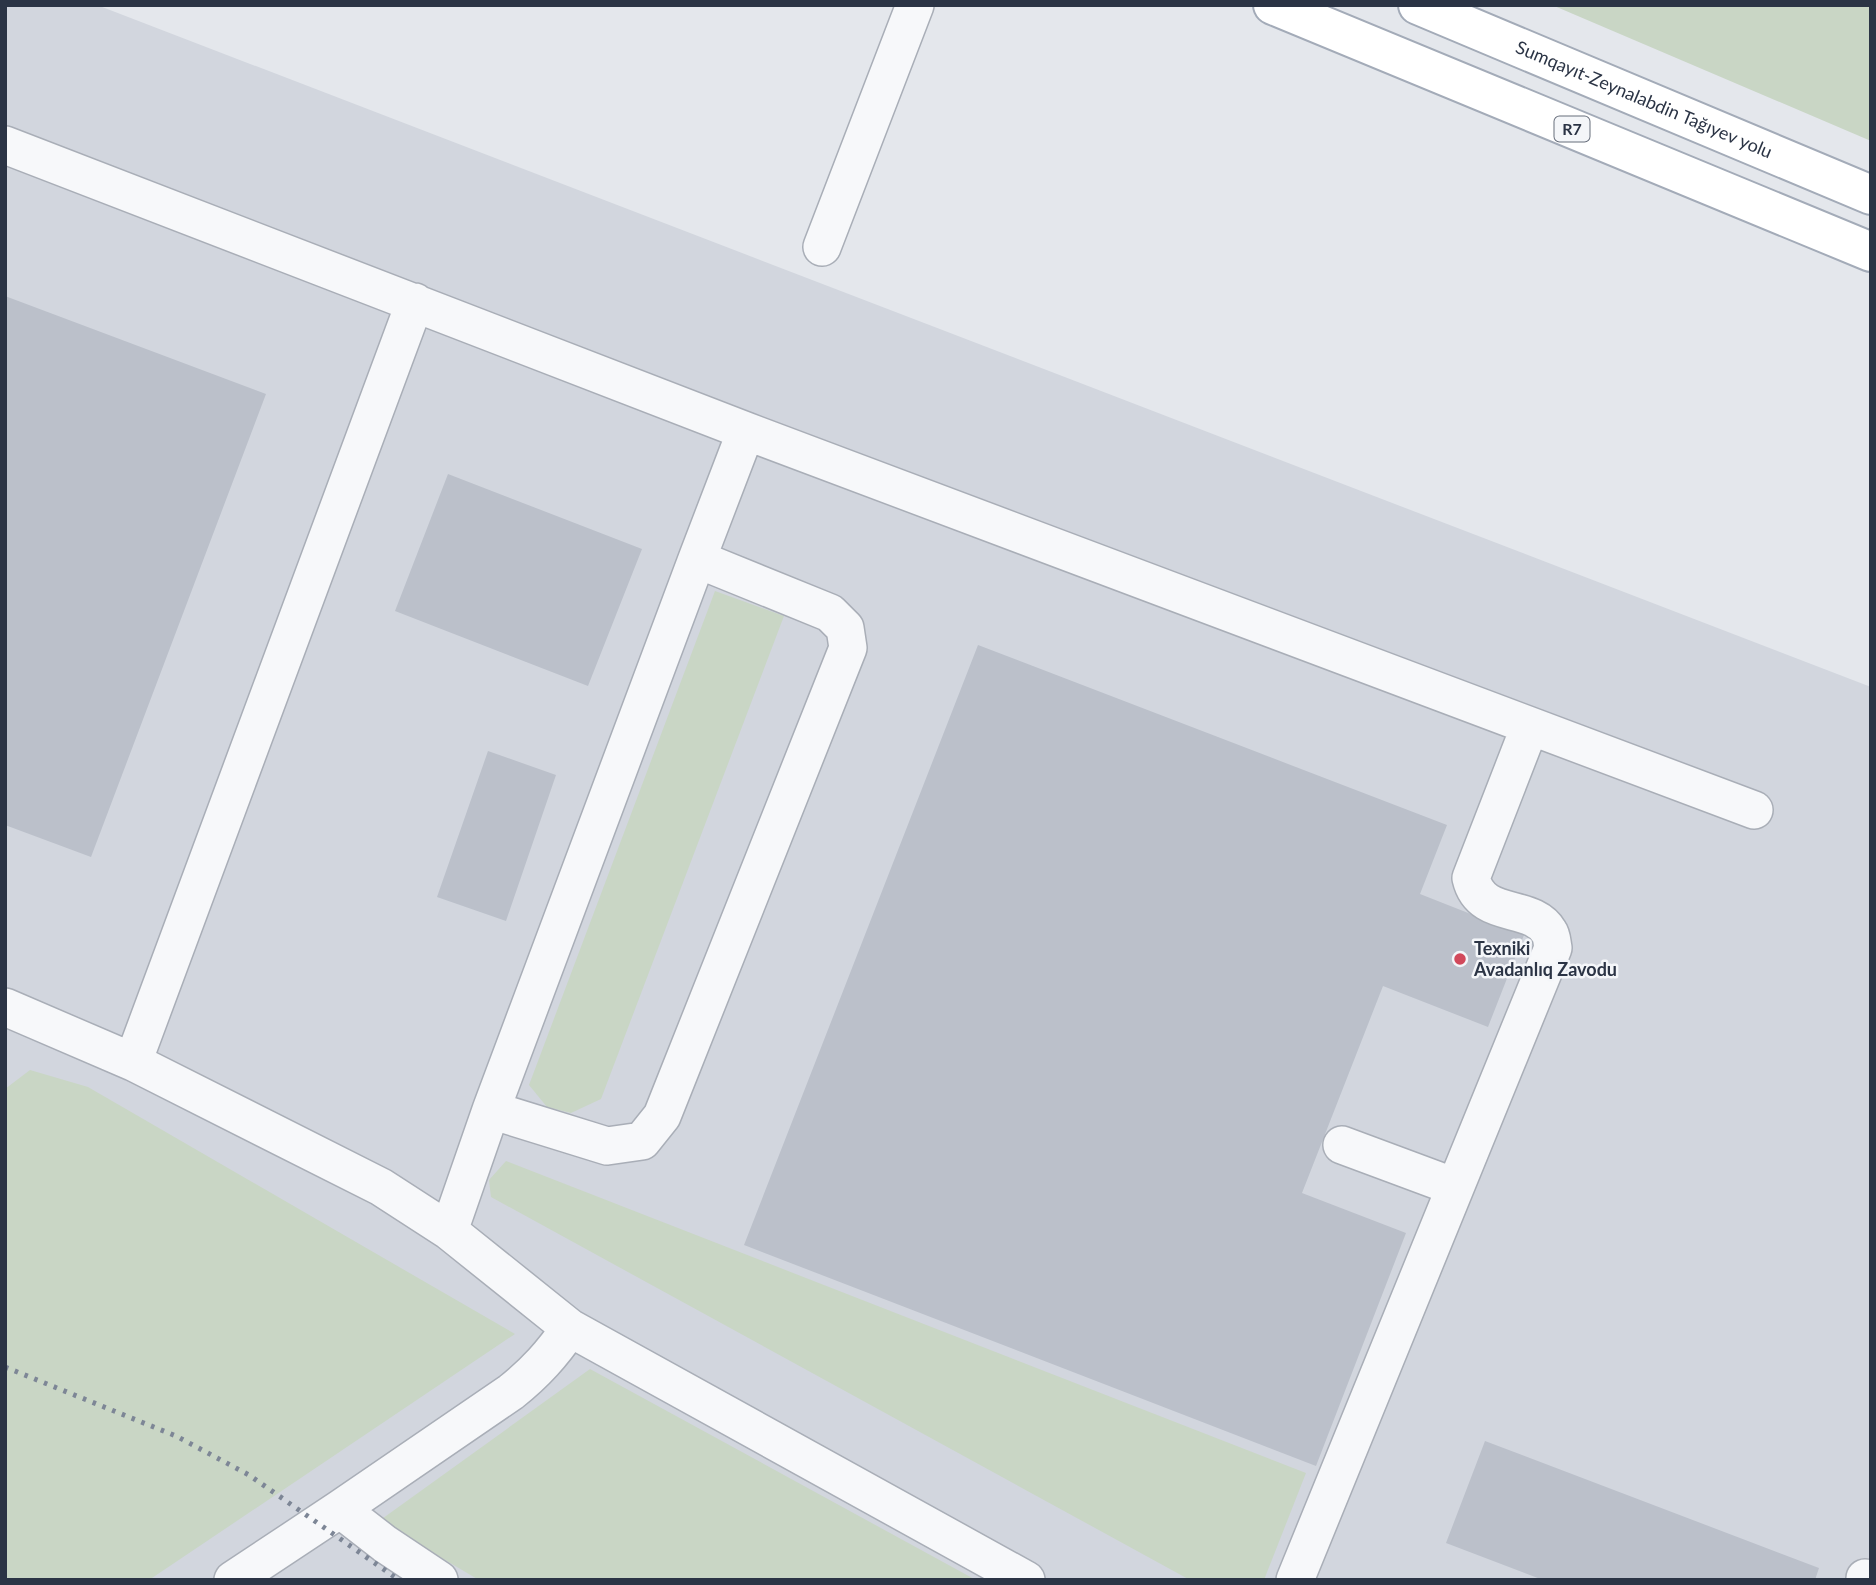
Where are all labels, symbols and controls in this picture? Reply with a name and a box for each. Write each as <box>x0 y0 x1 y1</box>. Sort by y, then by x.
street label: Sumqayıt-Zeynalabdin Tağıyev yolu <box>1513 35 1776 162</box>
road number: R7 <box>1554 116 1590 141</box>
place label: Texniki Avadanlıq Zavodu <box>1473 937 1617 980</box>
marker: Texniki Avadanlıq Zavodu <box>1452 951 1468 967</box>

